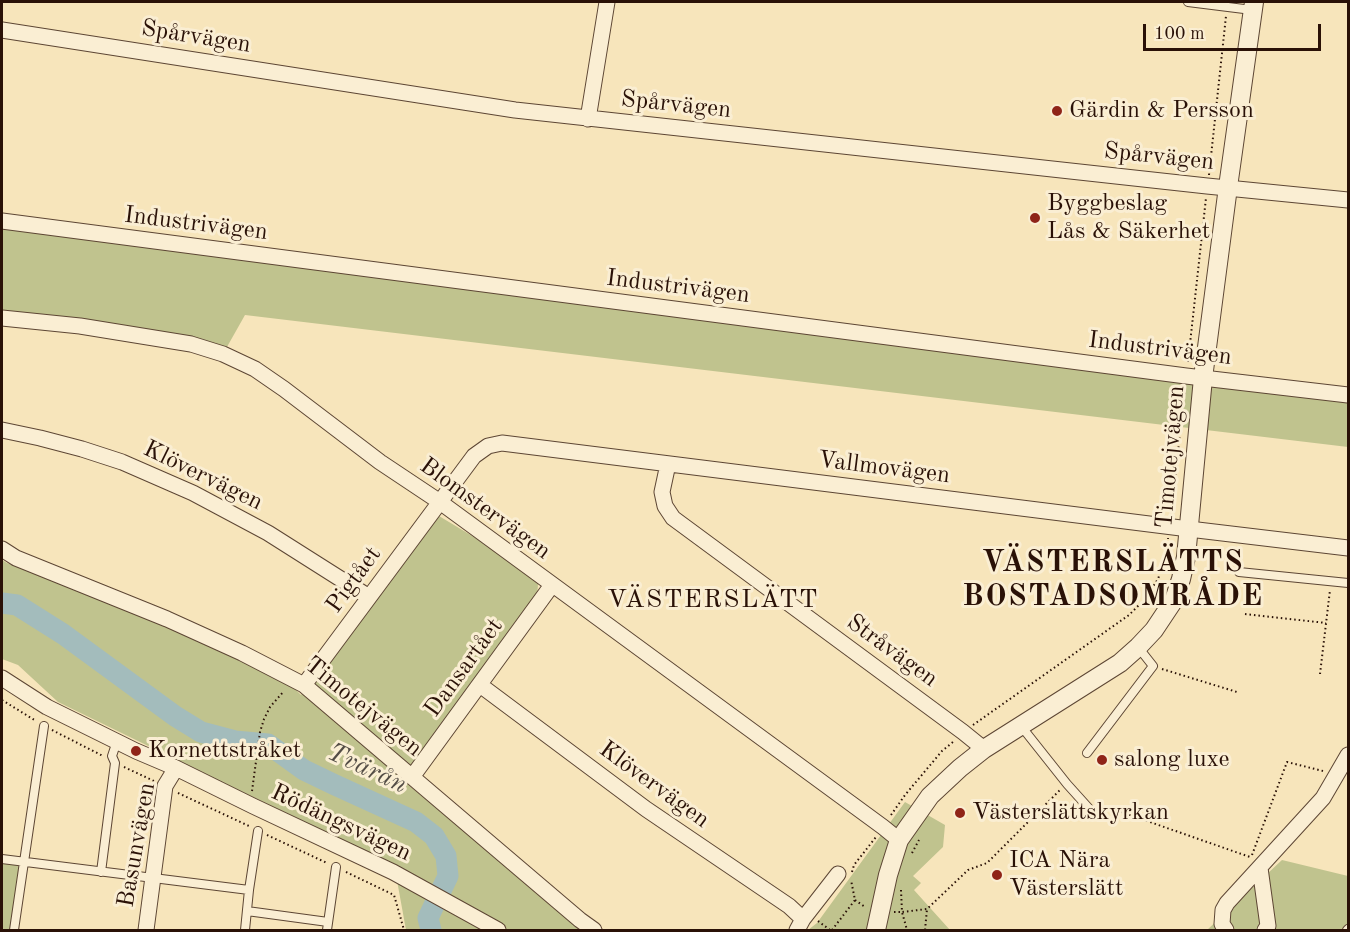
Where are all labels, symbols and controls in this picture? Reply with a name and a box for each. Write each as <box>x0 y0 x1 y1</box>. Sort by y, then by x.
scale bar <box>1146 12 1324 50</box>
street label: Spårvägen <box>139 14 253 60</box>
text: 100 m <box>1154 25 1205 43</box>
street label: Spårvägen <box>620 85 732 125</box>
place label: Gärdin & Persson <box>1069 97 1254 125</box>
marker: Gärdin & Persson <box>1050 104 1064 118</box>
street label: Spårvägen <box>1103 137 1215 177</box>
place label: Byggbeslag Lås & Säkerhet <box>1047 190 1210 246</box>
street label: Industrivägen <box>123 201 269 247</box>
marker: Byggbeslag Lås & Säkerhet <box>1028 211 1042 225</box>
street label: Industrivägen <box>605 264 751 310</box>
street label: Industrivägen <box>1087 326 1233 372</box>
street label: Timotejvägen <box>1150 384 1192 530</box>
street label: Klövervägen <box>138 435 268 517</box>
street label: Vallmovägen <box>816 446 952 490</box>
street label: Blomstervägen <box>414 452 556 566</box>
street label: Pigtået <box>320 541 388 619</box>
district label: VÄSTERSLÄTTS BOSTADSOMRÅDE <box>962 545 1264 616</box>
district label: VÄSTERSLÄTT <box>607 584 819 616</box>
street label: Stråvägen <box>841 608 943 694</box>
street label: Dansartået <box>418 613 510 723</box>
street label: Timotejvägen <box>298 651 428 763</box>
street label: Klövervägen <box>593 735 715 835</box>
place label: Kornettstråket <box>148 737 301 765</box>
water label: Tvärån <box>322 737 412 801</box>
marker: Kornettstråket <box>129 744 143 758</box>
place label: salong luxe <box>1114 746 1230 774</box>
marker: salong luxe <box>1095 753 1109 767</box>
street label: Rödängsvägen <box>266 778 416 868</box>
street label: Basunvägen <box>112 780 162 910</box>
place label: Västerslättskyrkan <box>972 799 1169 827</box>
marker: Västerslättskyrkan <box>953 806 967 820</box>
place label: ICA Nära Västerslätt <box>1009 847 1123 903</box>
marker: ICA Nära Västerslätt <box>990 868 1004 882</box>

